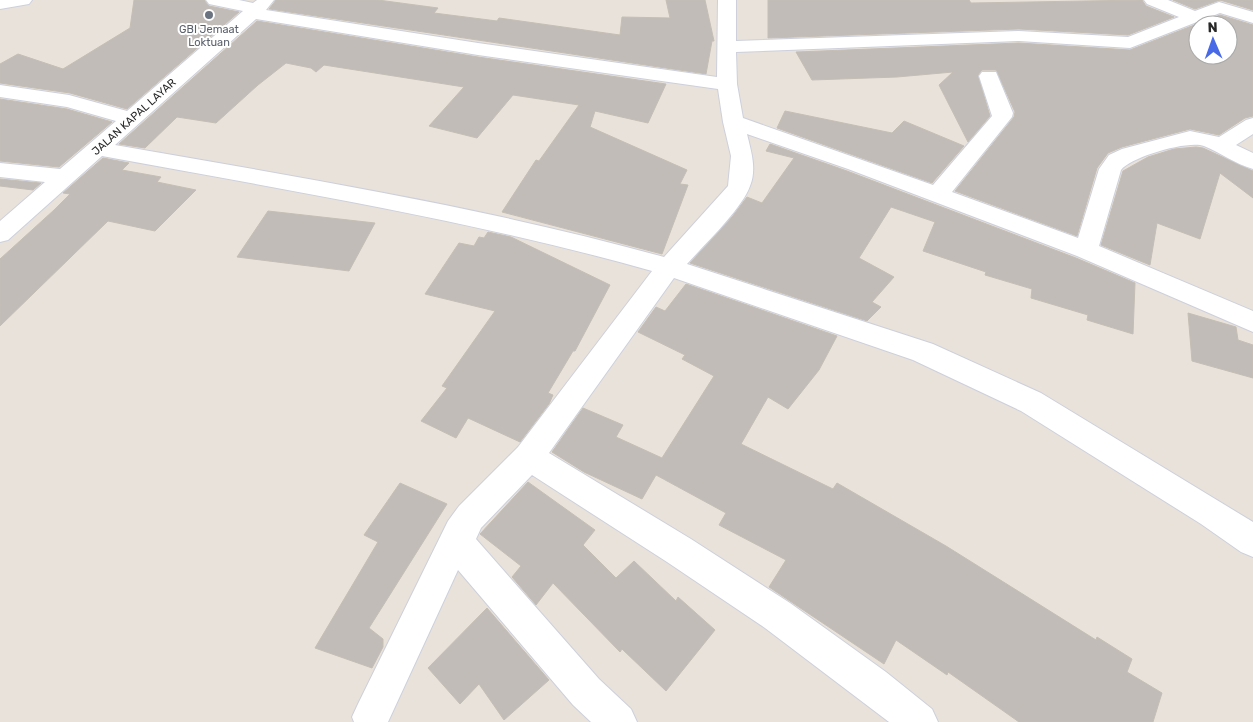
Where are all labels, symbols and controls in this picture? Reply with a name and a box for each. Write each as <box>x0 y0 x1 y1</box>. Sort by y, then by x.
marker: GBI Jemaat Loktuan <box>203 9 215 21</box>
north arrow <box>1188 15 1238 65</box>
text: N <box>1207 19 1218 36</box>
place label: GBI Jemaat Loktuan <box>179 23 240 49</box>
street label: JALAN KAPAL LAYAR <box>89 76 179 158</box>

